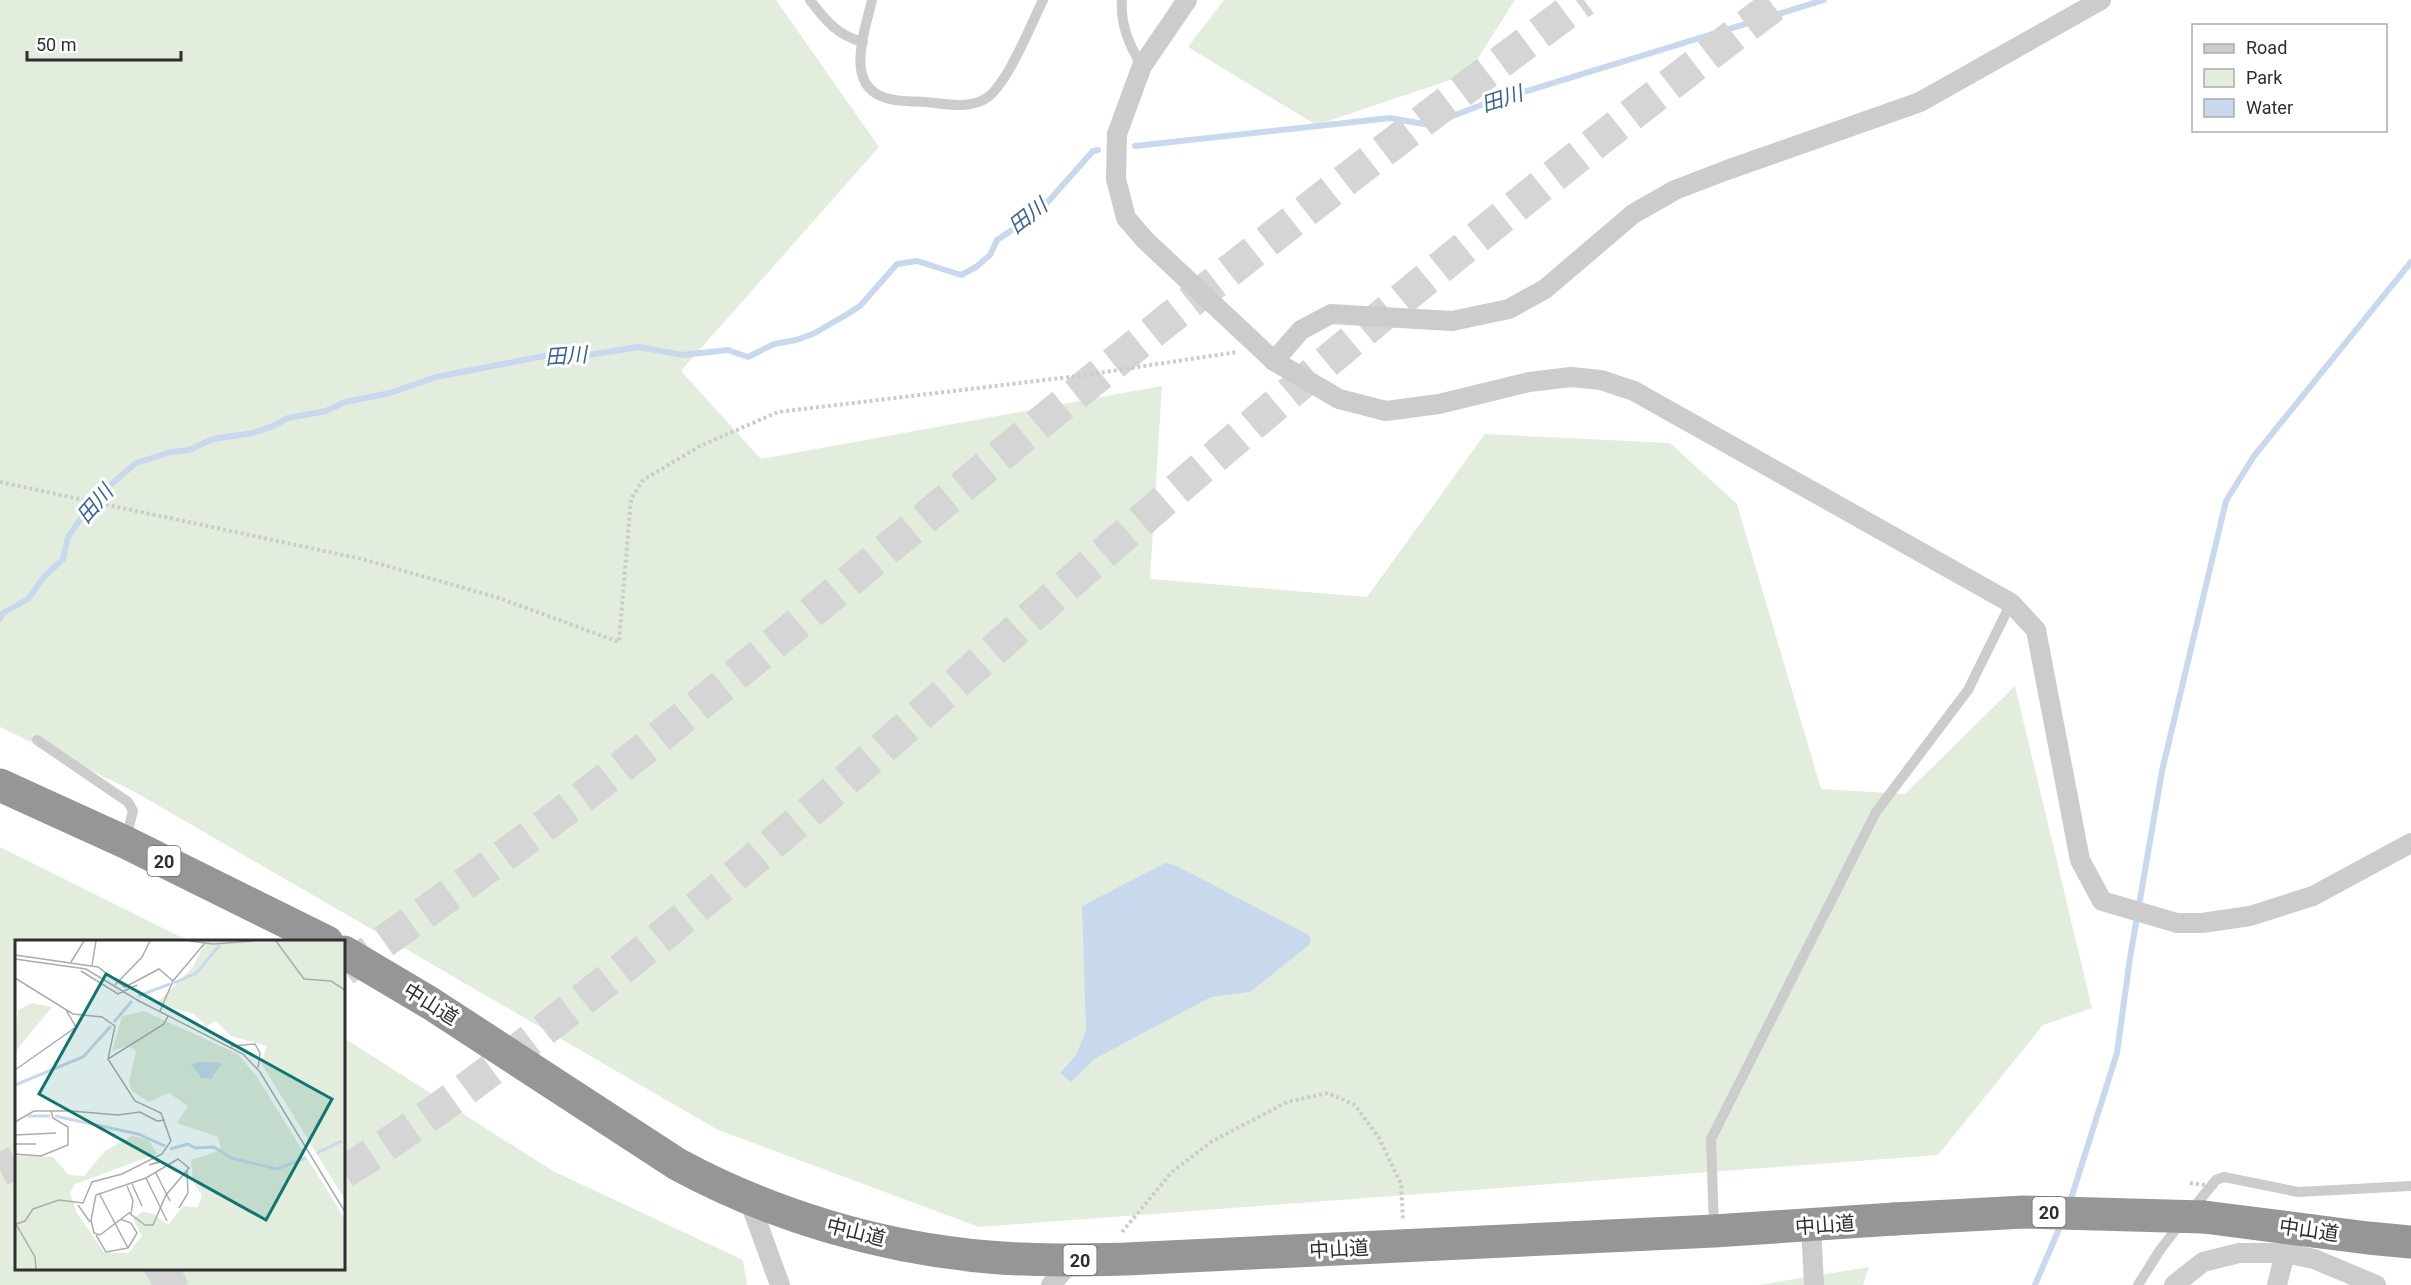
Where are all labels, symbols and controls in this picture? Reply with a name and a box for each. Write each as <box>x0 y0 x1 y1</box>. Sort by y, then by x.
scale bar <box>27 24 182 62</box>
legend <box>2192 24 2387 132</box>
text: 50 m <box>36 34 76 55</box>
text: Road <box>2246 37 2287 58</box>
text: Park <box>2246 67 2283 88</box>
water label: 田川 <box>1478 80 1528 117</box>
text: Water <box>2246 97 2293 118</box>
water label: 田川 <box>1004 192 1054 238</box>
water label: 田川 <box>544 342 590 369</box>
water label: 田川 <box>72 479 119 528</box>
road number: 20 <box>148 846 180 876</box>
inset map <box>15 940 345 1270</box>
street label: 中山道 <box>399 978 463 1030</box>
road number: 20 <box>2032 1197 2066 1227</box>
street label: 中山道 <box>1794 1211 1856 1239</box>
street label: 中山道 <box>824 1213 888 1251</box>
street label: 中山道 <box>2278 1214 2340 1246</box>
street label: 中山道 <box>1308 1235 1370 1263</box>
road number: 20 <box>1064 1245 1096 1275</box>

